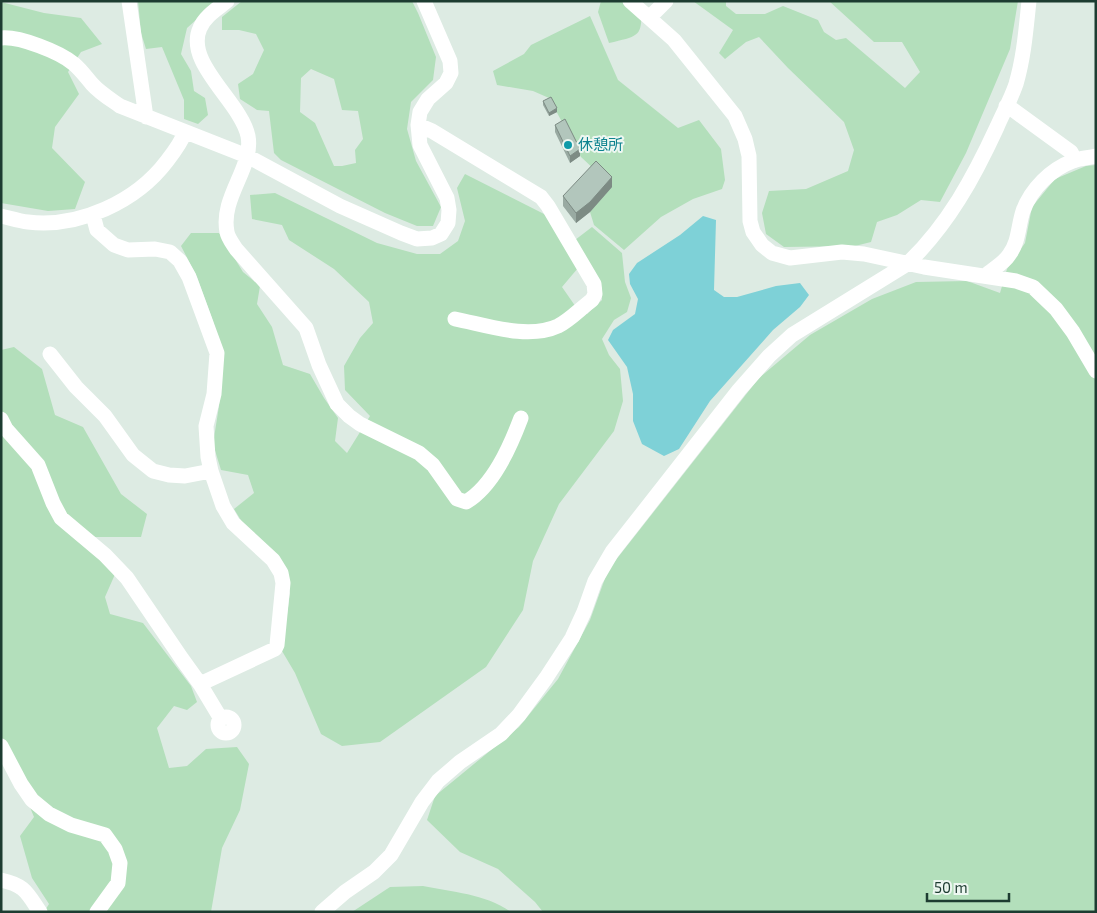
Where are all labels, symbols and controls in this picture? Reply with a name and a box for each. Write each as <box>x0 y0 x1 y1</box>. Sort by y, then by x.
place label: 休憩所 <box>578 135 623 153</box>
marker: 休憩所 <box>562 139 574 151</box>
scale bar <box>927 870 1010 902</box>
text: 50 m <box>934 878 968 896</box>

